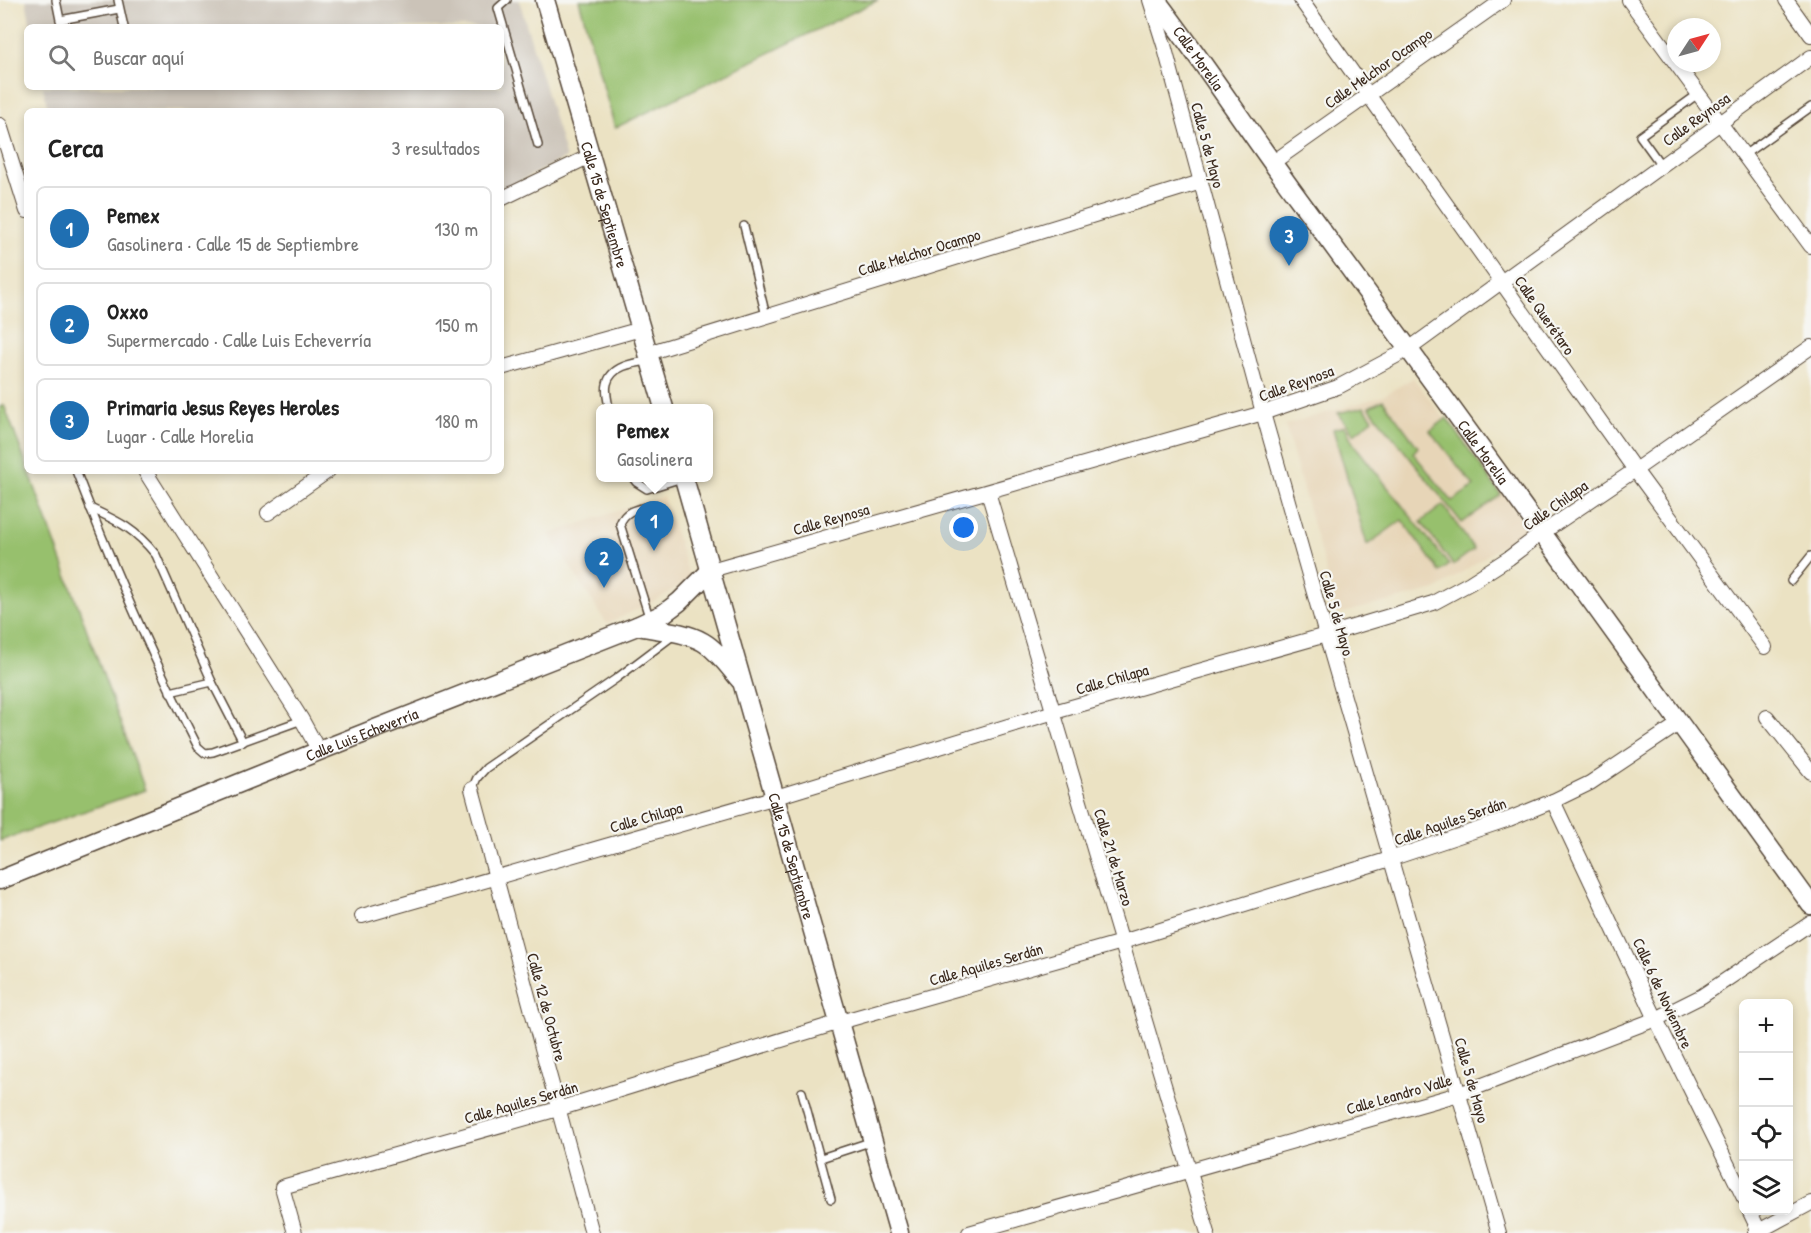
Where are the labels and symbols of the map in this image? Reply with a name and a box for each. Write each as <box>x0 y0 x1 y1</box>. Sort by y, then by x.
north arrow <box>1667 18 1721 72</box>
street label: Calle Morelia <box>1168 21 1229 95</box>
street label: Calle Melchor Ocampo <box>1320 22 1437 113</box>
street label: Calle Reynosa <box>1658 87 1734 151</box>
street label: Calle 5 de Mayo <box>1186 100 1230 191</box>
street label: Calle 15 de Septiembre <box>576 139 634 271</box>
pin: 3 <box>1270 216 1308 266</box>
street label: Calle Melchor Ocampo <box>855 223 983 281</box>
street label: Calle Querétaro <box>1510 271 1581 359</box>
street label: Calle Reynosa <box>1255 359 1337 407</box>
street label: Calle Morelia <box>1453 415 1514 488</box>
street label: Calle Chilapa <box>1518 475 1592 535</box>
street label: Calle Reynosa <box>790 498 872 540</box>
pin: 1 <box>634 502 674 551</box>
your location <box>949 513 978 542</box>
pin: 2 <box>584 538 624 588</box>
street label: Calle 5 de Mayo <box>1314 568 1360 659</box>
street label: Calle Chilapa <box>1073 658 1151 700</box>
street label: Calle Luis Echeverría <box>302 702 421 766</box>
street label: Calle 15 de Septiembre <box>763 790 820 922</box>
street label: Calle Aquiles Serdán <box>1391 792 1509 850</box>
street label: Calle Chilapa <box>607 796 685 838</box>
street label: Calle 21 de Marzo <box>1089 806 1139 909</box>
street label: Calle 6 de Noviembre <box>1628 934 1699 1052</box>
street label: Calle Aquiles Serdán <box>927 937 1045 991</box>
street label: Calle 12 de Octubre <box>522 950 572 1064</box>
street label: Calle 5 de Mayo <box>1449 1035 1495 1126</box>
street label: Calle Leandro Valle <box>1344 1068 1455 1120</box>
street label: Calle Aquiles Serdán <box>462 1075 580 1129</box>

